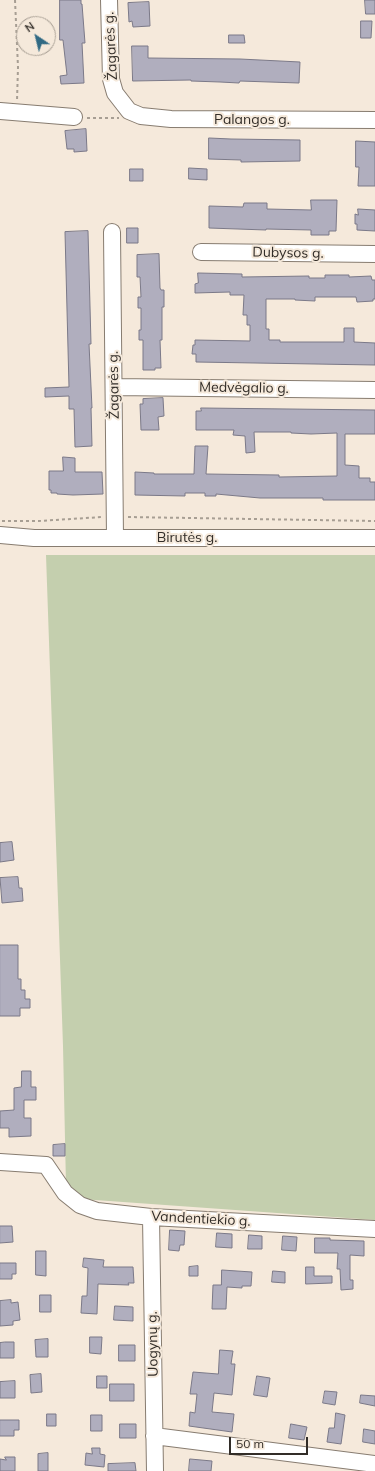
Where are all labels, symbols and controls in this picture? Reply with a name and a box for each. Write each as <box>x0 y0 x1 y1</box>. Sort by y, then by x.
street label: Žagarės g. <box>101 11 121 81</box>
north arrow <box>16 16 56 56</box>
text: N <box>22 19 37 35</box>
street label: Palangos g. <box>214 112 290 128</box>
street label: Dubysos g. <box>252 244 324 262</box>
street label: Žagarės g. <box>105 351 123 419</box>
street label: Medvėgalio g. <box>199 379 289 397</box>
street label: Birutės g. <box>157 530 217 546</box>
street label: Vandentiekio g. <box>151 1208 251 1230</box>
street label: Uogynų g. <box>144 1311 162 1377</box>
scale bar <box>231 1429 310 1455</box>
text: 50 m <box>236 1436 264 1451</box>

